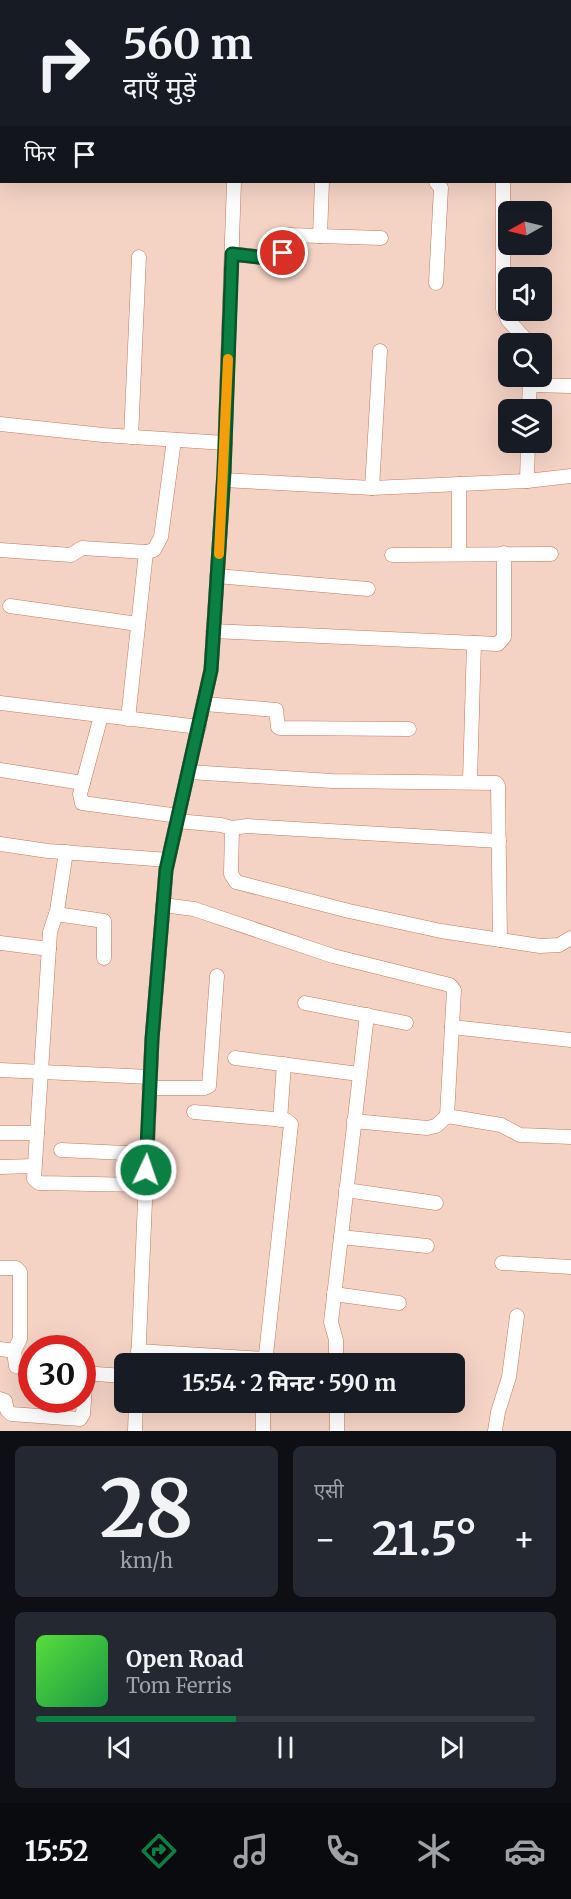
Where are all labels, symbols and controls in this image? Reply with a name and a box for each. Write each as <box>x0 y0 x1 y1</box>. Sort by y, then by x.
text: 560 m <box>123 18 253 70</box>
icon: right <box>24 24 102 102</box>
text: दाएँ मुड़ें <box>123 70 196 104</box>
icon: arrive <box>68 138 101 171</box>
text: फिर <box>24 139 56 167</box>
north arrow <box>498 201 552 255</box>
map controls <box>498 201 552 453</box>
pin <box>257 227 308 278</box>
icon: arrive <box>266 236 299 269</box>
button: sound <box>498 267 552 321</box>
button: search <box>498 333 552 387</box>
button: layers <box>498 399 552 453</box>
position arrow <box>114 1138 178 1202</box>
speed limit sign: 30 <box>18 1335 96 1413</box>
text: 15:54 · 2 मिनट · 590 m <box>183 1369 396 1397</box>
text: 28 <box>100 1460 193 1558</box>
text: एसी <box>314 1478 344 1503</box>
text: 21.5° <box>372 1511 477 1567</box>
text: − <box>314 1519 336 1560</box>
text: + <box>513 1519 535 1560</box>
text: km/h <box>120 1548 173 1573</box>
text: Open Road <box>126 1645 244 1673</box>
text: Tom Ferris <box>126 1673 232 1698</box>
icon: previous <box>103 1731 136 1764</box>
icon: pause <box>269 1731 302 1764</box>
icon: next <box>435 1731 468 1764</box>
icon: directions <box>138 1830 180 1872</box>
icon: music <box>230 1830 272 1872</box>
icon: phone <box>321 1830 363 1872</box>
icon: climate <box>413 1830 455 1872</box>
icon: car <box>504 1830 546 1872</box>
text: 15:52 <box>25 1834 89 1868</box>

